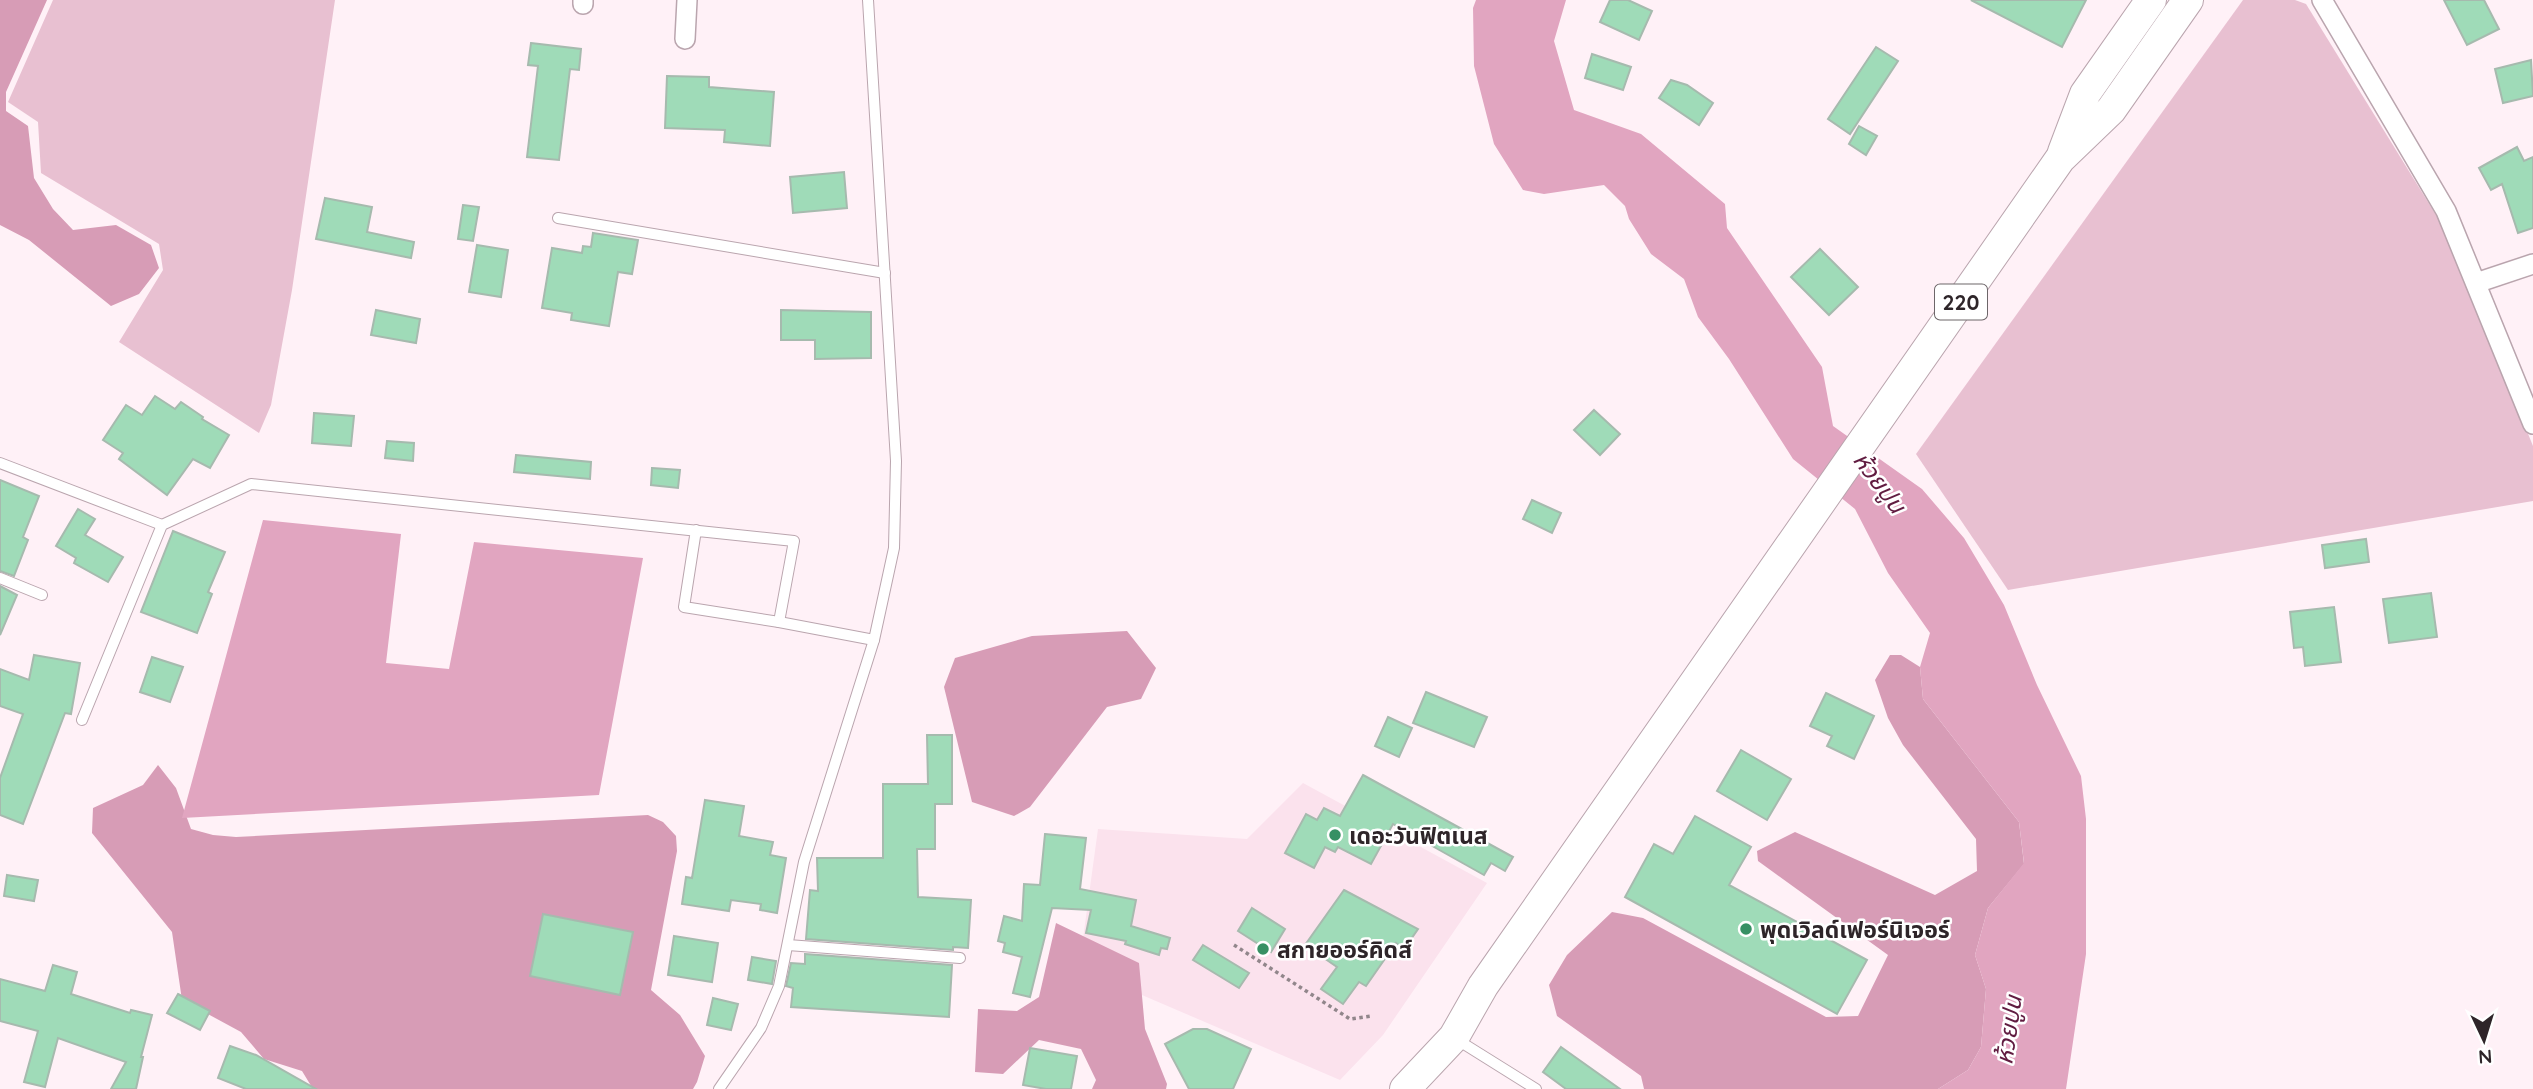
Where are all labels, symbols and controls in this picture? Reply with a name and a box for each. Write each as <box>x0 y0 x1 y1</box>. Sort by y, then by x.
road number: 220 <box>1935 284 1987 320</box>
water label: ห้วยปูน <box>1846 445 1914 520</box>
place label: เดอะวันฟิตเนส <box>1349 821 1488 850</box>
marker: เดอะวันฟิตเนส <box>1327 827 1343 843</box>
place label: พุดเวิลด์เฟอร์นิเจอร์ <box>1760 915 1950 944</box>
marker: พุดเวิลด์เฟอร์นิเจอร์ <box>1738 921 1754 937</box>
place label: สกายออร์คิดส์ <box>1277 935 1412 964</box>
marker: สกายออร์คิดส์ <box>1255 941 1271 957</box>
water label: ห้วยปูน <box>1988 992 2029 1067</box>
north arrow <box>2449 1005 2519 1075</box>
text: N <box>2477 1045 2493 1069</box>

